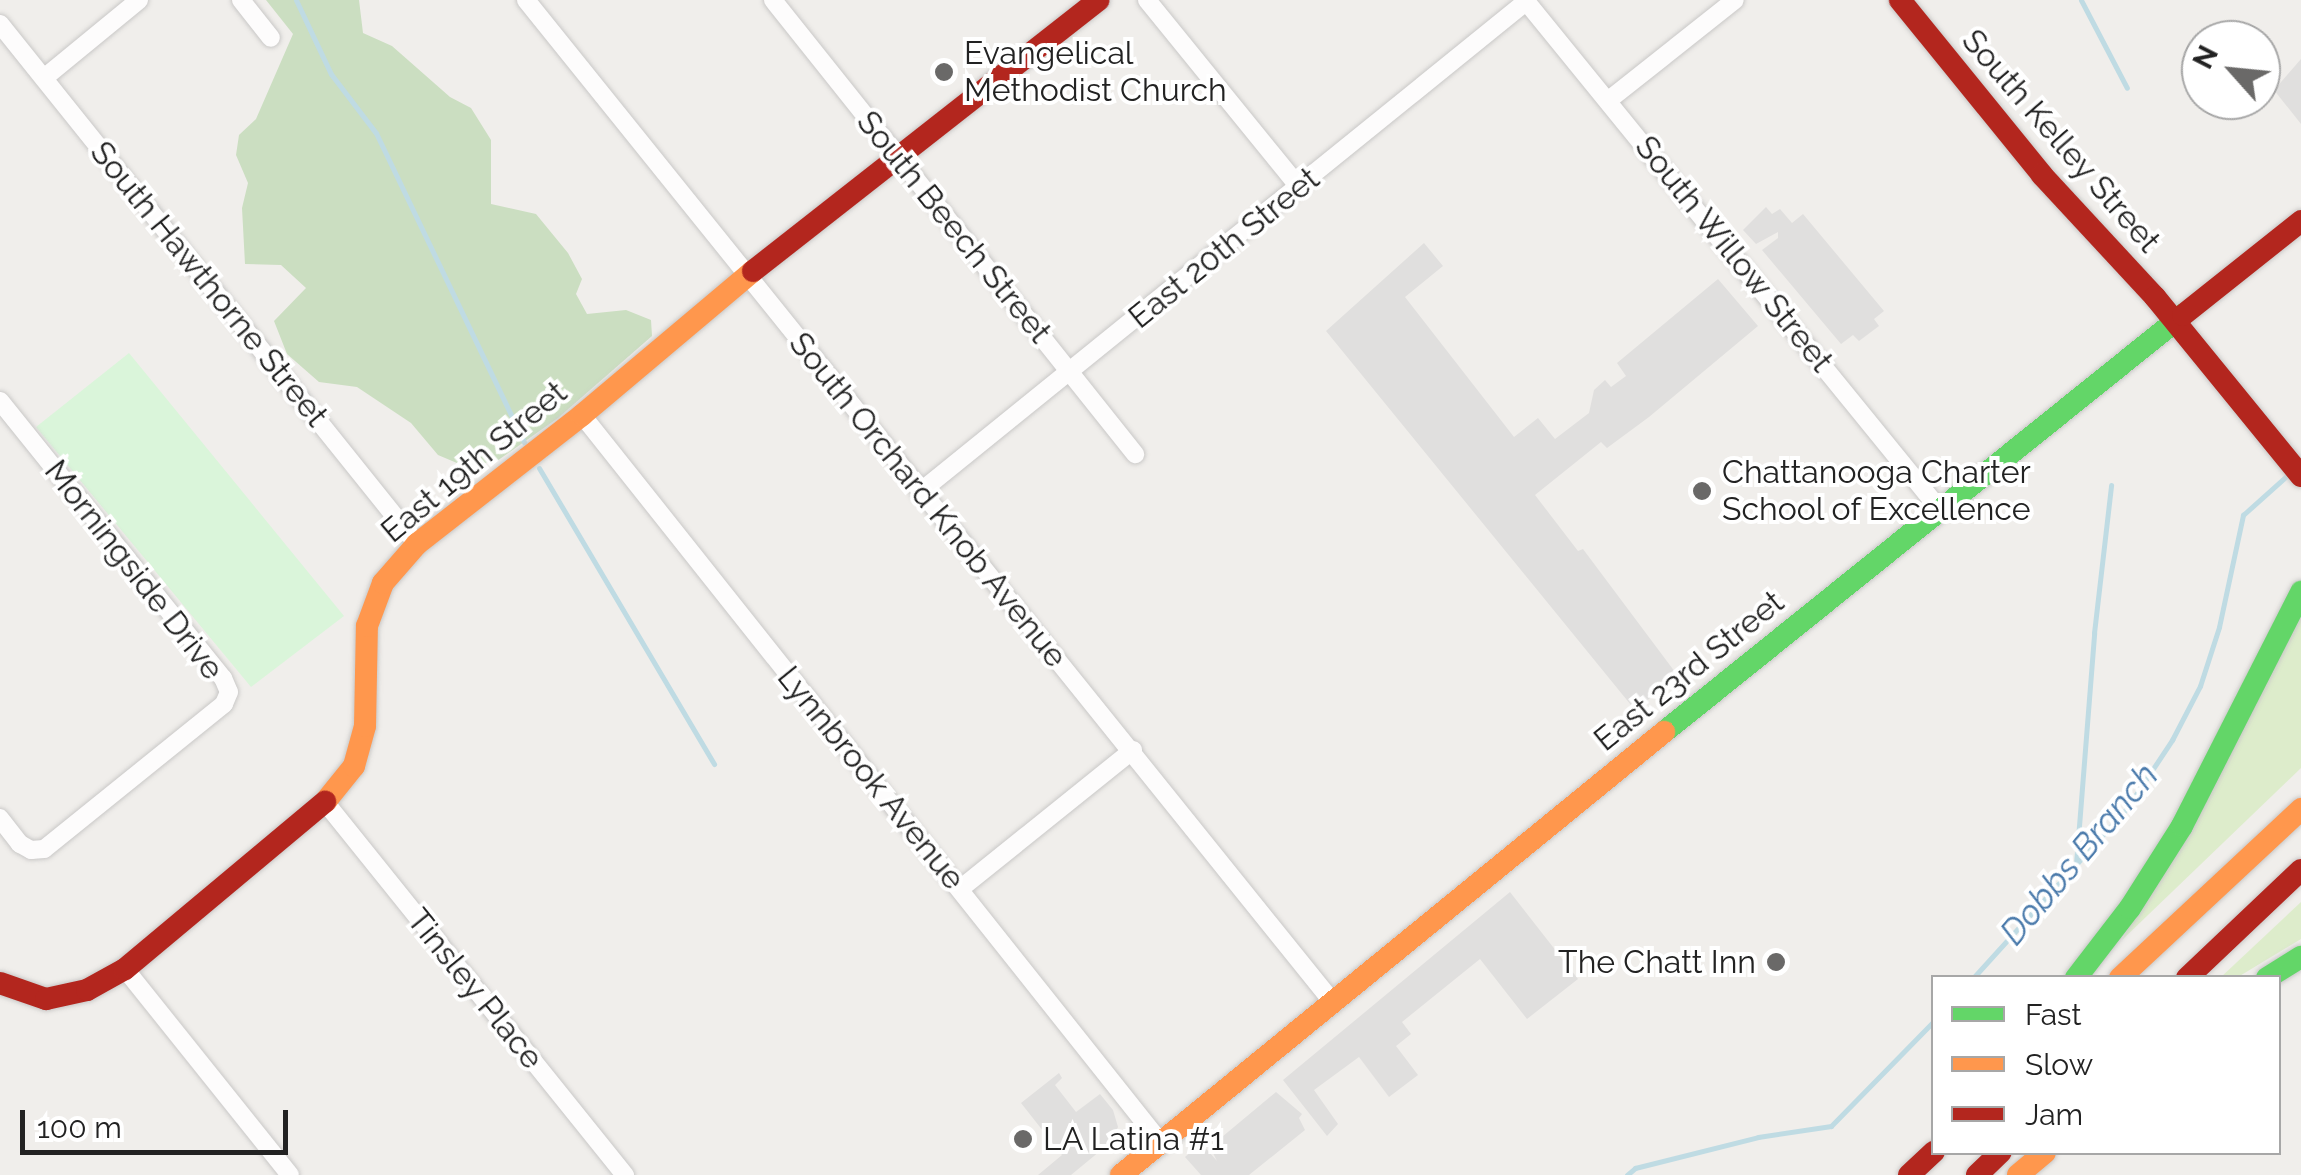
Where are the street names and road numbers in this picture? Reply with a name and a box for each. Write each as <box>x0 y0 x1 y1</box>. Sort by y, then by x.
street label: South Kelley Street <box>1954 21 2168 261</box>
street label: South Beech Street <box>849 103 1059 351</box>
street label: South Willow Street <box>1627 128 1841 380</box>
street label: South Hawthorne Street <box>82 134 336 434</box>
street label: East 20th Street <box>1121 160 1327 336</box>
street label: South Orchard Knob Avenue <box>781 324 1075 676</box>
street label: East 19th Street <box>374 373 574 551</box>
street label: Morningside Drive <box>36 453 232 687</box>
street label: East 23rd Street <box>1587 583 1791 759</box>
street label: Lynnbrook Avenue <box>769 658 973 898</box>
street label: Tinsley Place <box>399 901 551 1077</box>

